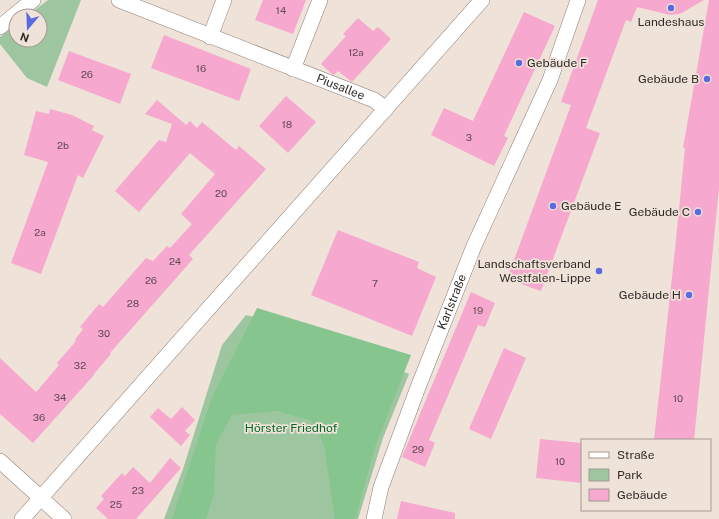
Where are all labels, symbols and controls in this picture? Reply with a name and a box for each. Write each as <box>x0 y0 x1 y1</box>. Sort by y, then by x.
marker: Landeshaus <box>666 3 676 13</box>
house number: 14 <box>276 4 286 16</box>
north arrow <box>8 8 48 48</box>
place label: Landeshaus <box>638 15 704 29</box>
text: N <box>19 30 31 45</box>
house number: 12a <box>348 46 364 58</box>
place label: Gebäude F <box>527 56 587 70</box>
marker: Gebäude F <box>514 58 524 68</box>
house number: 16 <box>196 62 206 74</box>
house number: 26 <box>81 68 93 80</box>
street label: Piusallee <box>314 71 367 103</box>
place label: Gebäude B <box>638 72 699 86</box>
marker: Gebäude B <box>702 74 712 84</box>
house number: 18 <box>282 118 292 130</box>
house number: 3 <box>466 131 472 143</box>
house number: 2b <box>57 139 69 151</box>
house number: 20 <box>215 187 227 199</box>
place label: Gebäude E <box>561 199 622 213</box>
marker: Gebäude E <box>548 201 558 211</box>
place label: Gebäude C <box>629 205 690 219</box>
marker: Gebäude C <box>693 207 703 217</box>
house number: 2a <box>34 226 46 238</box>
house number: 24 <box>169 255 181 267</box>
place label: Landschaftsverband Westfalen-Lippe <box>477 257 591 285</box>
marker: Landschaftsverband Westfalen-Lippe <box>594 266 604 276</box>
street label: Karlstraße <box>435 272 469 332</box>
house number: 26 <box>145 274 157 286</box>
house number: 7 <box>372 277 378 289</box>
place label: Gebäude H <box>619 288 681 302</box>
marker: Gebäude H <box>684 290 694 300</box>
house number: 28 <box>127 297 139 309</box>
house number: 19 <box>473 304 483 316</box>
house number: 30 <box>98 327 110 339</box>
house number: 32 <box>74 359 86 371</box>
house number: 34 <box>54 391 66 403</box>
house number: 10 <box>673 392 683 404</box>
house number: 36 <box>33 411 45 423</box>
park label: Hörster Friedhof <box>245 421 337 435</box>
legend <box>581 439 711 511</box>
house number: 29 <box>412 443 424 455</box>
text: Straße <box>617 448 655 462</box>
house number: 10 <box>555 455 565 467</box>
text: Park <box>617 468 643 482</box>
house number: 23 <box>132 484 144 496</box>
text: Gebäude <box>617 488 667 502</box>
house number: 25 <box>110 498 122 510</box>

